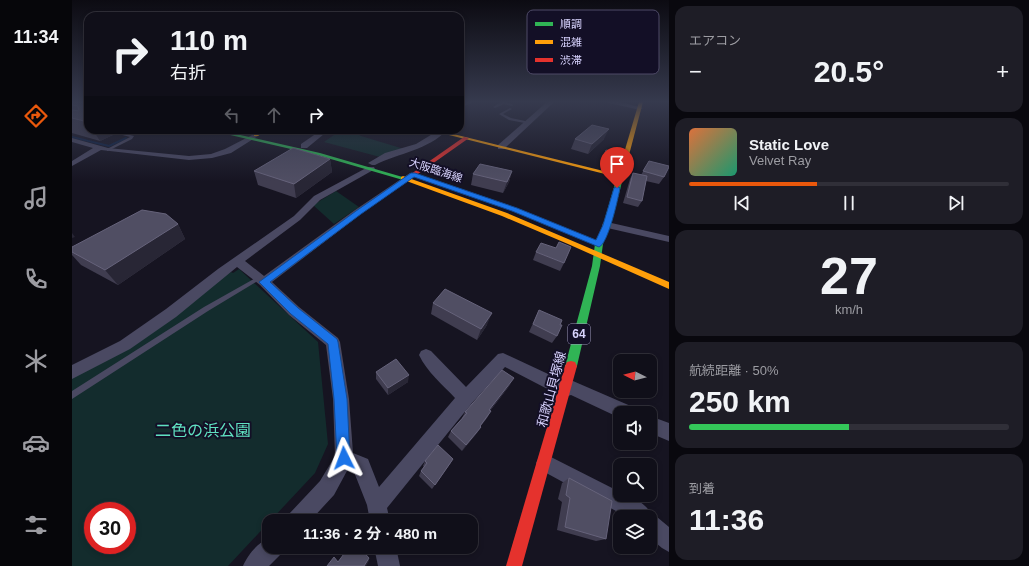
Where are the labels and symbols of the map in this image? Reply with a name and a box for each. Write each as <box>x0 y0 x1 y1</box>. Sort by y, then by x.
legend <box>527 10 659 74</box>
text: 順調 <box>560 18 582 30</box>
text: 混雑 <box>560 36 582 48</box>
text: 渋滞 <box>560 54 582 66</box>
pin <box>600 147 634 188</box>
street label: 大阪臨海線 <box>408 156 464 184</box>
road number: 64 <box>568 324 590 344</box>
street label: 和歌山貝塚線 <box>534 350 569 429</box>
north arrow <box>613 354 657 398</box>
park label: 二色の浜公園 <box>155 422 251 439</box>
position arrow <box>323 437 365 479</box>
speed limit sign: 30 <box>84 502 136 554</box>

